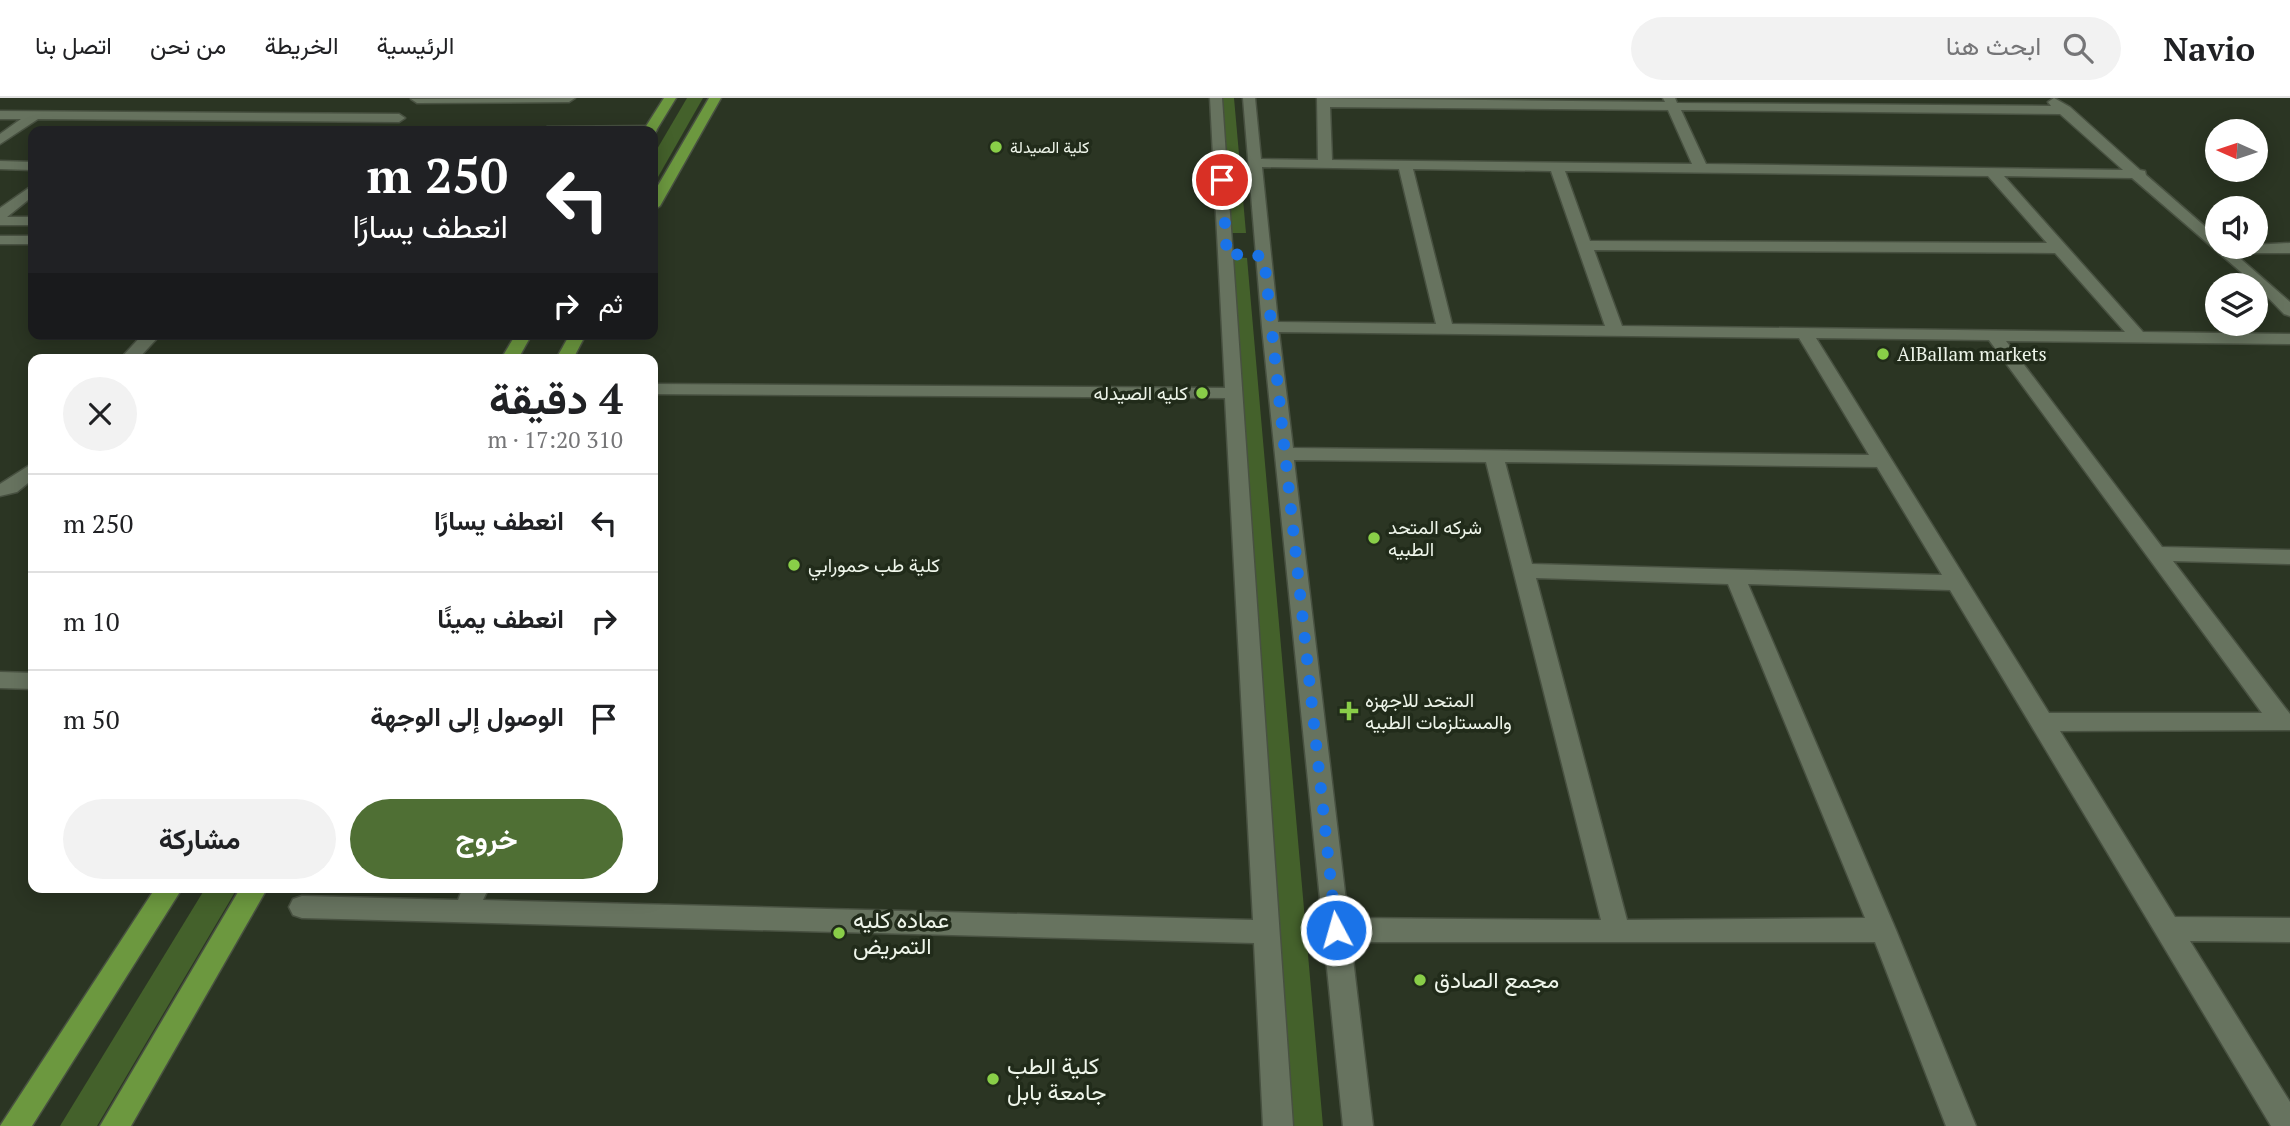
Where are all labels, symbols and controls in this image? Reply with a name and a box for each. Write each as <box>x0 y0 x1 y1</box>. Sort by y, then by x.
search box <box>1631 17 2121 80</box>
text: Navio <box>2163 27 2255 70</box>
text: ابحث هنا <box>1946 28 2041 62</box>
text: اتصل بنا <box>35 29 112 61</box>
text: من نحن <box>150 29 226 61</box>
text: الخريطة <box>264 29 339 61</box>
text: الرئيسية <box>377 29 454 61</box>
icon: search <box>2059 29 2097 67</box>
north arrow <box>2205 119 2268 182</box>
map controls <box>2205 119 2268 336</box>
place label: كلية الصيدلة <box>1010 136 1089 158</box>
marker: كلية الصيدلة <box>988 139 1004 155</box>
text: 250 m <box>366 142 508 207</box>
pin <box>1192 150 1252 210</box>
icon: left <box>532 154 623 245</box>
icon: arrive <box>1203 161 1241 199</box>
button: sound <box>2205 196 2268 259</box>
text: انعطف يسارًا <box>352 205 508 247</box>
button: layers <box>2205 273 2268 336</box>
text: ثم <box>599 286 623 320</box>
icon: right <box>547 287 585 325</box>
place label: AlBallam markets <box>1897 341 2047 366</box>
marker: AlBallam markets <box>1875 346 1891 362</box>
text: 4 دقيقة <box>489 370 623 426</box>
button: close <box>63 377 137 451</box>
place label: كليه الصيدله <box>1094 380 1188 405</box>
marker: كليه الصيدله <box>1194 385 1210 401</box>
text: 310 m · 17:20 <box>488 424 623 455</box>
text: انعطف يسارًا <box>434 503 564 537</box>
icon: left <box>585 504 623 542</box>
text: 250 m <box>63 506 133 540</box>
place label: شركه المتحد الطبيه <box>1388 514 1482 561</box>
marker: شركه المتحد الطبيه <box>1366 530 1382 546</box>
place label: كلية طب حمورابي <box>808 552 940 581</box>
marker: كلية طب حمورابي <box>786 557 802 573</box>
text: انعطف يمينًا <box>437 601 564 635</box>
icon: right <box>585 602 623 640</box>
text: 10 m <box>63 604 120 638</box>
place label: المتحد للاجهزه والمستلزمات الطبيه <box>1365 687 1512 734</box>
text: الوصول إلى الوجهة <box>370 699 564 733</box>
icon: arrive <box>585 700 623 738</box>
marker: المتحد للاجهزه والمستلزمات الطبيه <box>1339 701 1359 721</box>
text: 50 m <box>63 702 120 736</box>
button: مشاركة <box>63 799 336 879</box>
button: خروج <box>350 799 623 879</box>
position arrow <box>1299 893 1373 967</box>
place label: عماده كليه التمريض <box>853 904 949 961</box>
marker: عماده كليه التمريض <box>831 925 847 941</box>
place label: مجمع الصادق <box>1434 964 1559 996</box>
marker: مجمع الصادق <box>1412 972 1428 988</box>
place label: كلية الطب جامعة بابل <box>1007 1050 1106 1107</box>
marker: كلية الطب جامعة بابل <box>985 1071 1001 1087</box>

